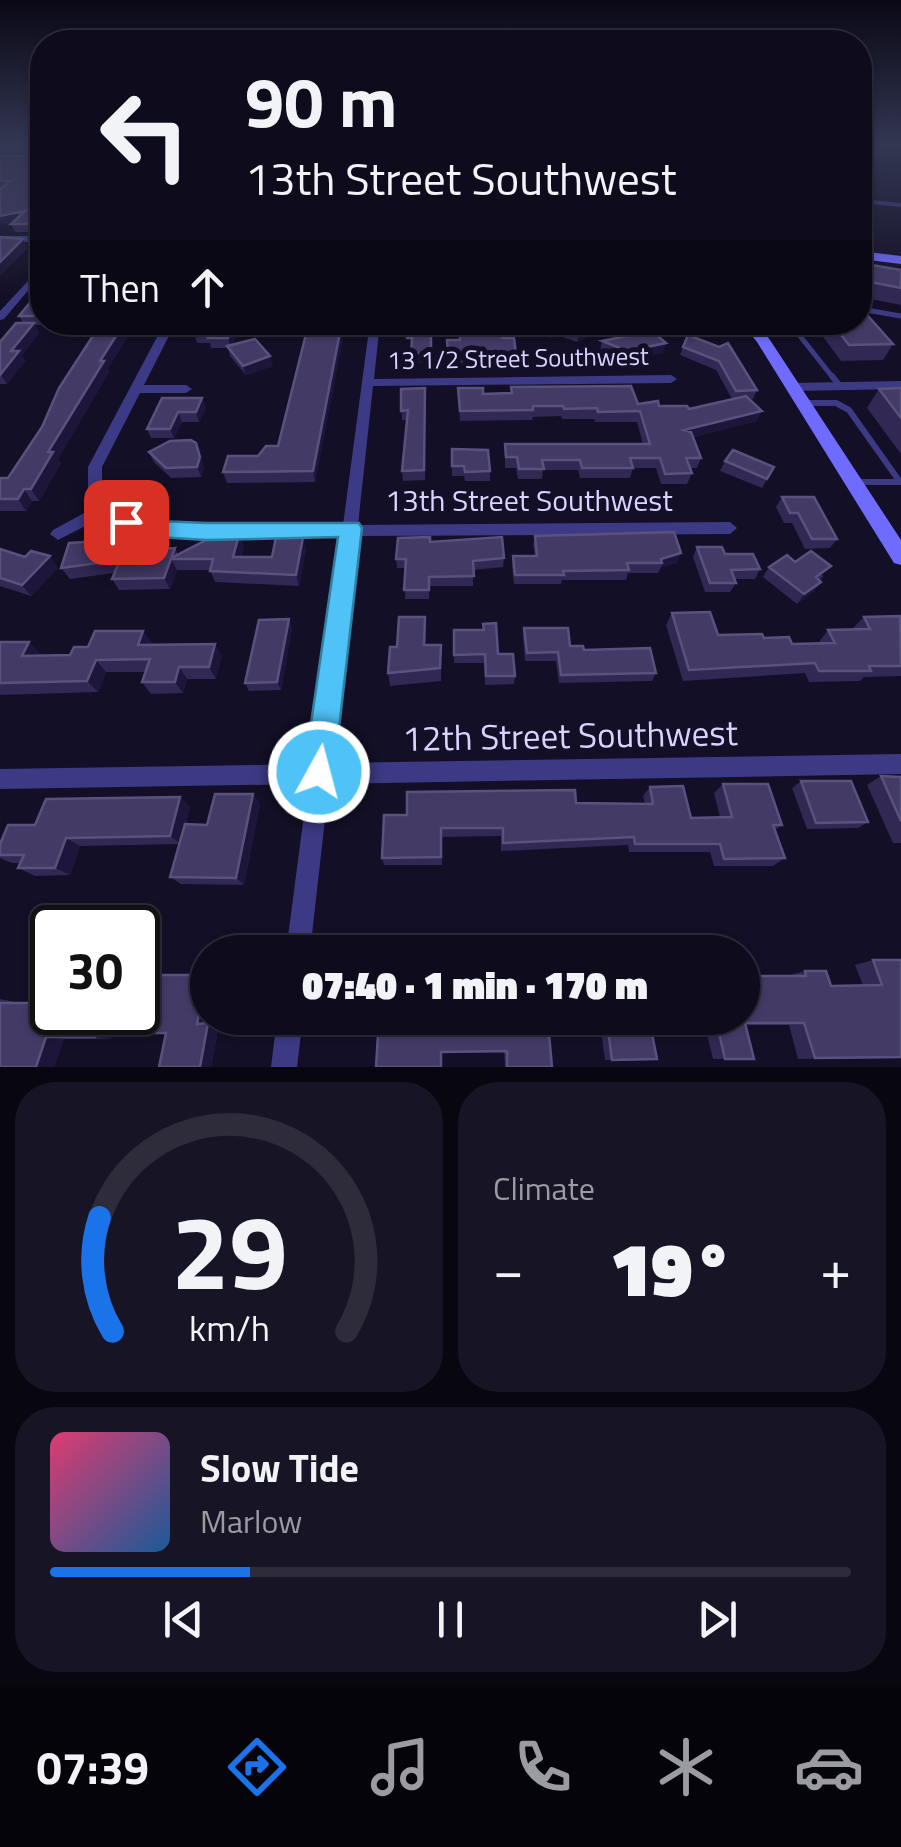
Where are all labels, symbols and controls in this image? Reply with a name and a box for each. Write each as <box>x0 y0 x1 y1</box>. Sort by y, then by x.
text: 90 m <box>245 48 398 154</box>
icon: left <box>80 70 210 200</box>
text: 13th Street Southwest <box>245 144 676 212</box>
text: Then <box>80 259 160 317</box>
icon: ahead <box>180 260 235 315</box>
street label: 13 1/2 Street Southwest <box>387 337 649 379</box>
street label: 13th Street Southwest <box>385 477 673 523</box>
pin <box>84 480 169 565</box>
icon: arrive <box>99 495 154 550</box>
street label: 12th Street Southwest <box>402 705 738 765</box>
position arrow <box>267 720 371 824</box>
speed limit sign: 30 <box>30 905 160 1035</box>
text: 07:40 · 1 min · 170 m <box>302 956 648 1014</box>
text: Climate <box>493 1164 595 1212</box>
text: 29 <box>171 1171 287 1329</box>
text: 19° <box>610 1211 734 1325</box>
text: − <box>493 1227 524 1310</box>
text: + <box>820 1227 851 1310</box>
text: km/h <box>189 1300 269 1355</box>
text: Slow Tide <box>200 1439 359 1497</box>
text: Marlow <box>200 1497 303 1545</box>
icon: previous <box>156 1592 211 1647</box>
icon: pause <box>423 1592 478 1647</box>
icon: next <box>690 1592 745 1647</box>
icon: directions <box>222 1732 292 1802</box>
icon: music <box>365 1732 435 1802</box>
icon: phone <box>508 1732 578 1802</box>
icon: climate <box>651 1732 721 1802</box>
icon: car <box>794 1732 864 1802</box>
text: 07:39 <box>37 1733 149 1801</box>

